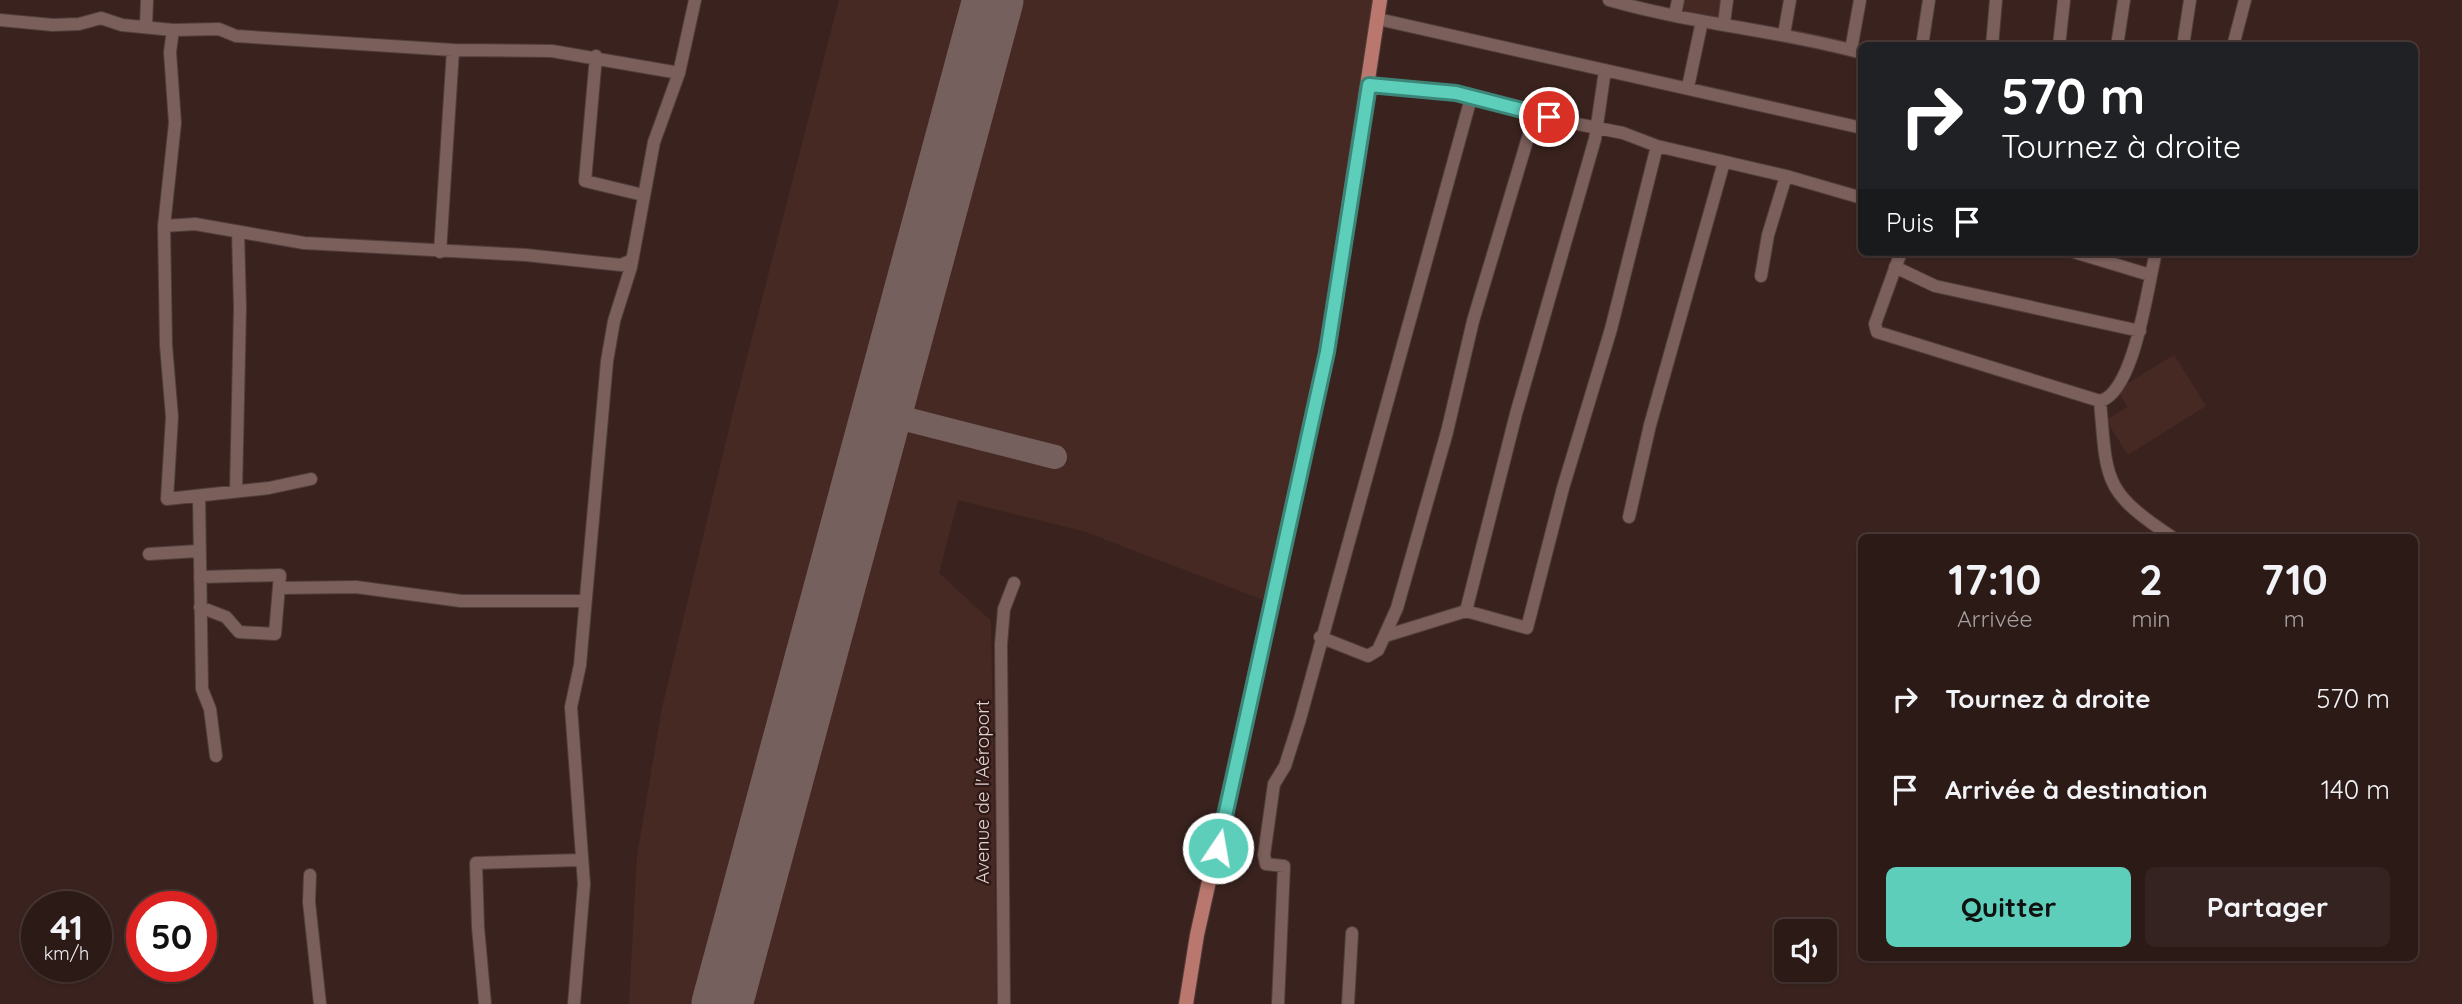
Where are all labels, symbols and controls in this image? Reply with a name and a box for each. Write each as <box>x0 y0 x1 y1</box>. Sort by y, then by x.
text: 570 m <box>2001 65 2145 126</box>
icon: right <box>1886 70 1977 161</box>
pin <box>1519 87 1579 147</box>
icon: arrive <box>1530 98 1568 136</box>
text: Tournez à droite <box>2001 126 2241 166</box>
icon: arrive <box>1948 203 1986 241</box>
text: Puis <box>1886 206 1934 239</box>
text: 17:10 <box>1948 553 2041 606</box>
text: 2 <box>2139 553 2163 606</box>
text: 710 <box>2261 553 2328 606</box>
text: Arrivée <box>1957 604 2033 633</box>
text: min <box>2131 604 2171 633</box>
text: m <box>2284 604 2305 633</box>
icon: right <box>1886 680 1924 718</box>
text: Tournez à droite <box>1945 682 2150 715</box>
text: 570 m <box>2316 682 2390 715</box>
street label: Avenue de l'Aéroport <box>970 700 994 884</box>
icon: arrive <box>1886 771 1924 809</box>
text: Arrivée à destination <box>1945 773 2208 806</box>
text: 140 m <box>2321 773 2390 806</box>
position arrow <box>1181 811 1255 885</box>
button: Quitter <box>1886 867 2131 947</box>
button: Partager <box>2145 867 2390 947</box>
speed limit sign: 50 <box>126 891 217 982</box>
text: 41 <box>50 905 83 949</box>
map controls <box>1774 919 1837 982</box>
button: sound <box>1774 919 1837 982</box>
text: km/h <box>44 942 89 965</box>

